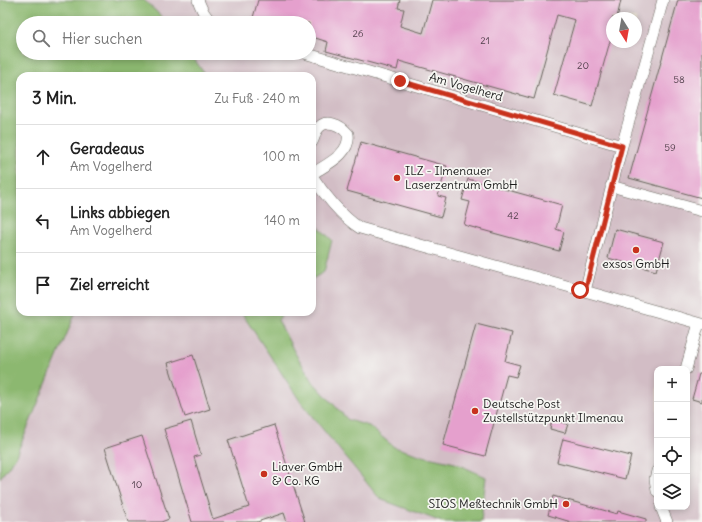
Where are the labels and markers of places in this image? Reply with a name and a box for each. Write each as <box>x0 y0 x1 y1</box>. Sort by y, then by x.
place label: ILZ - Ilmenauer Laserzentrum GmbH <box>405 163 518 192</box>
marker: ILZ - Ilmenauer Laserzentrum GmbH <box>392 173 402 183</box>
marker: exsos GmbH <box>631 245 641 255</box>
place label: exsos GmbH <box>602 256 670 271</box>
place label: Deutsche Post Zustellstützpunkt Ilmenau <box>483 396 624 425</box>
marker: Deutsche Post Zustellstützpunkt Ilmenau <box>470 406 480 416</box>
place label: Liaver GmbH & Co. KG <box>272 459 343 488</box>
marker: Liaver GmbH & Co. KG <box>259 469 269 479</box>
place label: SIOS Meßtechnik GmbH <box>429 496 558 511</box>
marker: SIOS Meßtechnik GmbH <box>561 499 571 509</box>

